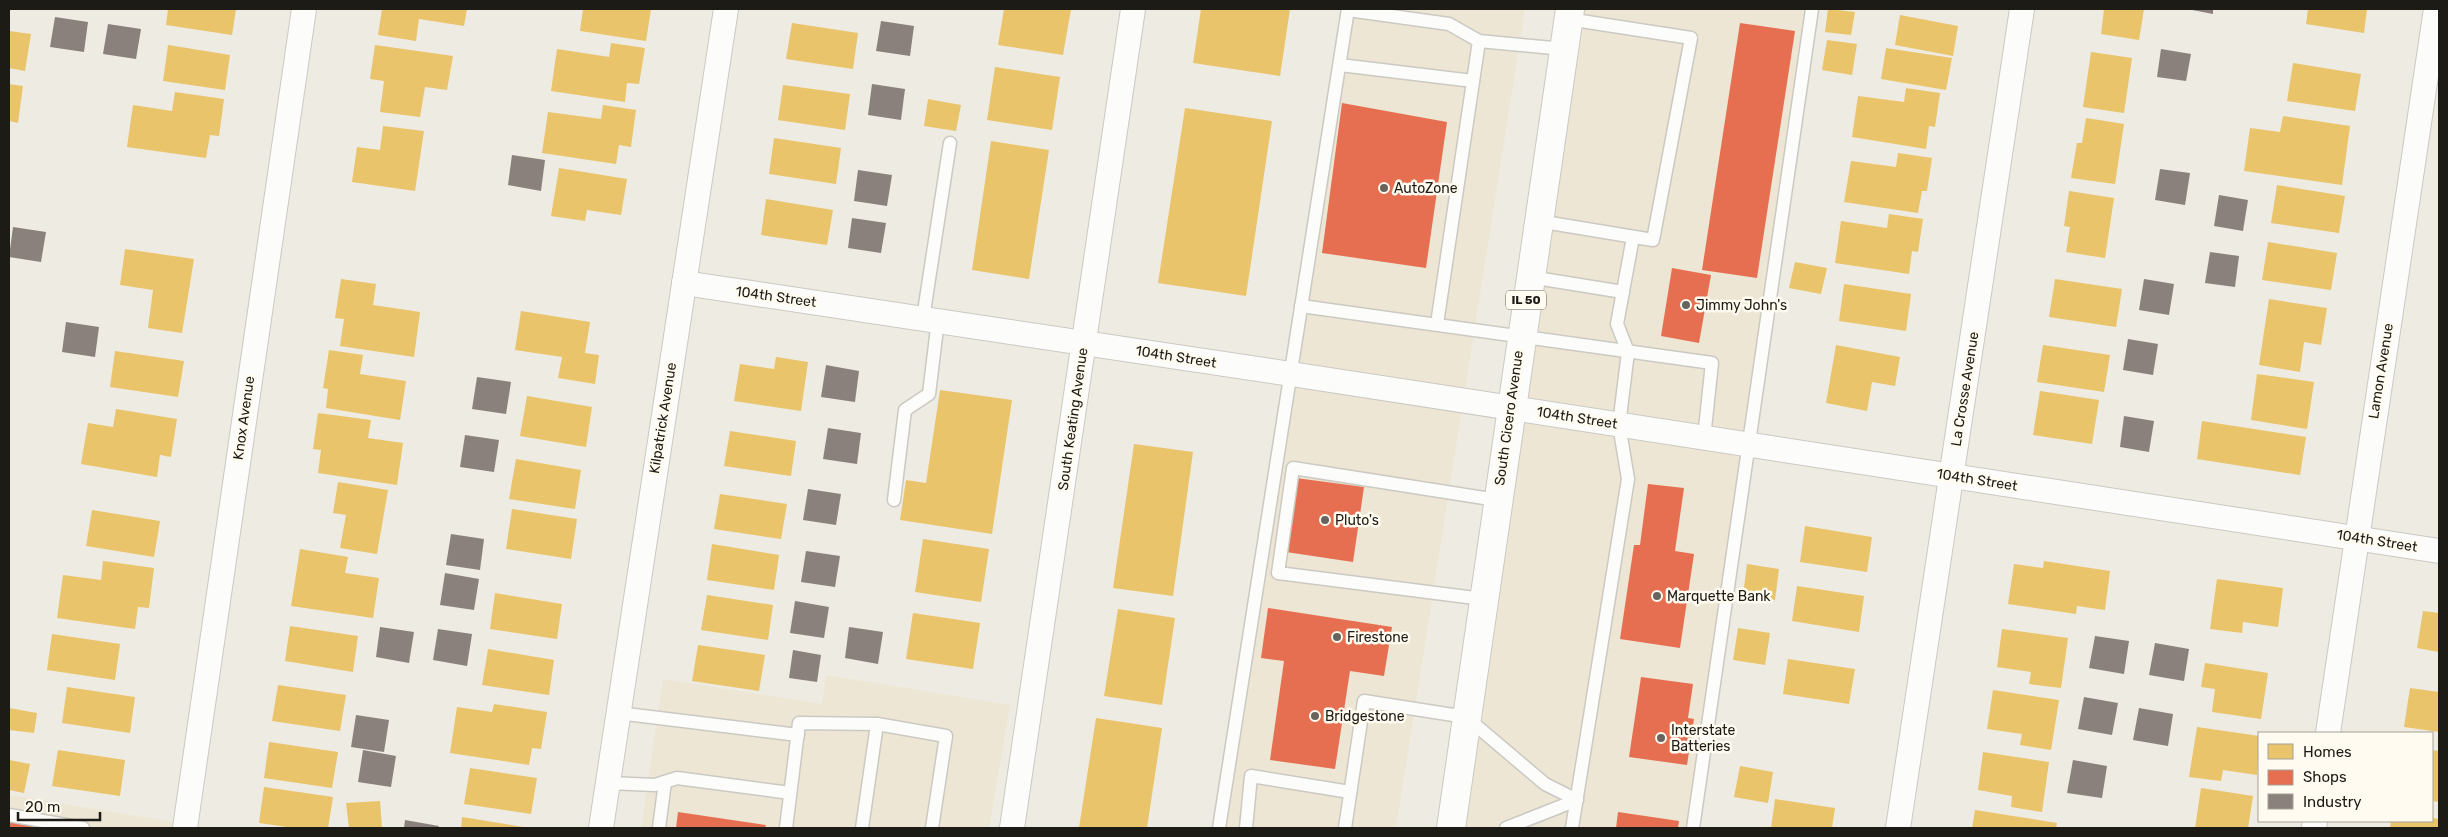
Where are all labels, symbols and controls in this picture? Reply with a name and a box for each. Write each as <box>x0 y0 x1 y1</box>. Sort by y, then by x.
place label: AutoZone <box>1394 180 1458 197</box>
marker: AutoZone <box>1378 182 1390 194</box>
street label: 104th Street <box>734 283 818 311</box>
road number: IL 50 <box>1506 290 1546 310</box>
place label: Jimmy John's <box>1696 297 1787 314</box>
marker: Jimmy John's <box>1680 299 1692 311</box>
street label: Lamon Avenue <box>2365 322 2397 420</box>
street label: La Crosse Avenue <box>1948 330 1982 448</box>
street label: 104th Street <box>1134 342 1218 372</box>
street label: South Keating Avenue <box>1055 346 1091 491</box>
street label: South Cicero Avenue <box>1491 349 1527 487</box>
street label: Kilpatrick Avenue <box>646 361 680 475</box>
street label: Knox Avenue <box>230 375 258 461</box>
street label: 104th Street <box>1535 403 1619 433</box>
street label: 104th Street <box>1935 465 2019 495</box>
place label: Pluto's <box>1335 512 1379 529</box>
marker: Pluto's <box>1319 514 1331 526</box>
street label: 104th Street <box>2335 526 2419 556</box>
place label: Marquette Bank <box>1667 588 1771 605</box>
marker: Marquette Bank <box>1651 590 1663 602</box>
place label: Firestone <box>1347 629 1409 646</box>
marker: Firestone <box>1331 631 1343 643</box>
place label: Bridgestone <box>1325 708 1405 725</box>
marker: Bridgestone <box>1309 710 1321 722</box>
place label: Interstate Batteries <box>1671 722 1736 755</box>
marker: Interstate Batteries <box>1655 732 1667 744</box>
legend <box>2258 732 2433 822</box>
text: Homes <box>2303 743 2352 761</box>
text: Shops <box>2303 768 2347 786</box>
scale bar <box>18 790 100 822</box>
text: Industry <box>2303 793 2362 811</box>
text: 20 m <box>25 798 60 816</box>

